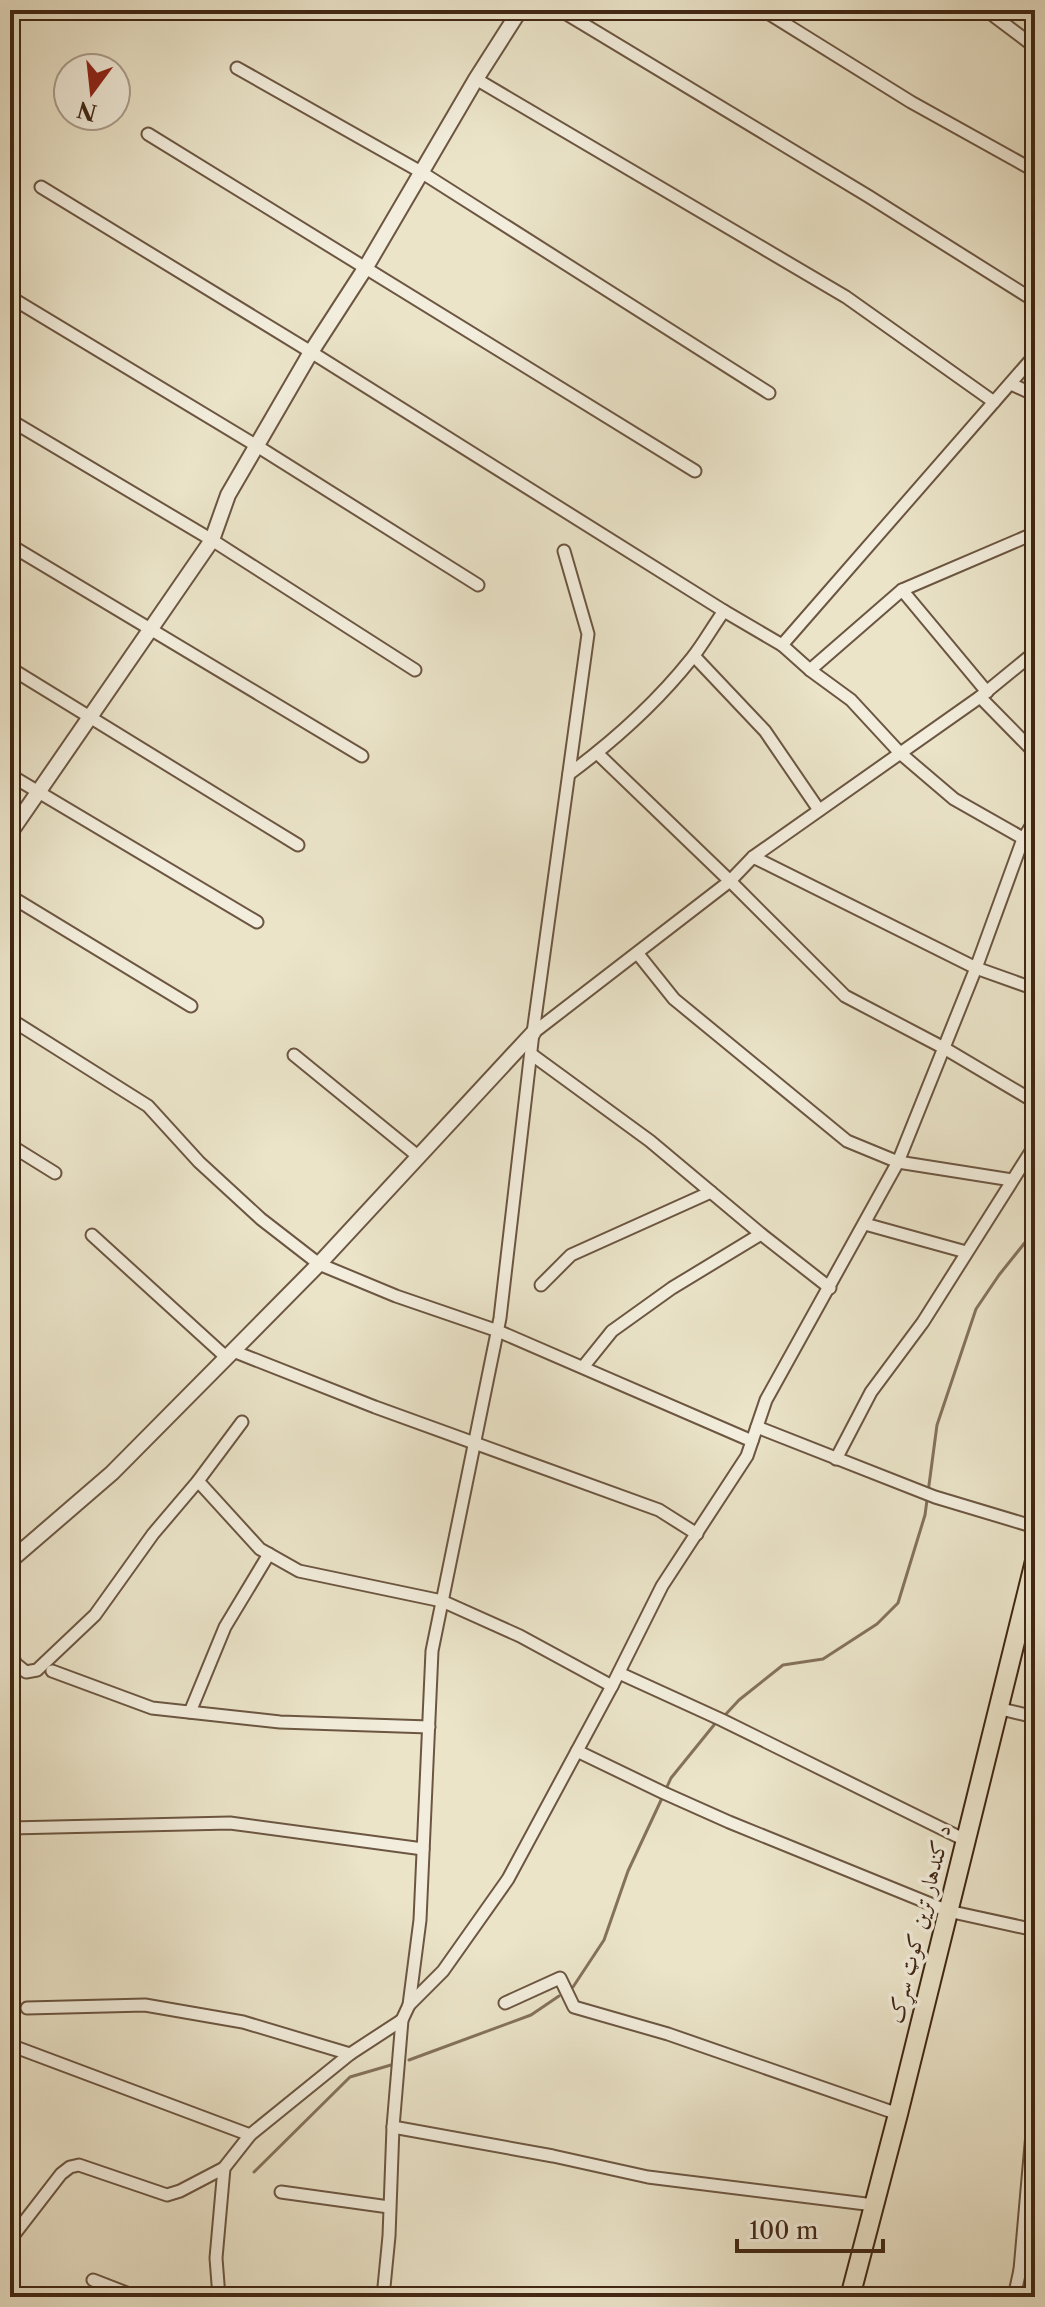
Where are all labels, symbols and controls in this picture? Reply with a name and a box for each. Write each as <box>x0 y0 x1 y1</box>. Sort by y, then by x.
north arrow <box>52 52 132 132</box>
text: N <box>74 95 100 126</box>
street label: د کندهار ترين کوټ سړک <box>881 1822 961 2027</box>
scale bar <box>737 2203 883 2253</box>
text: 100 m <box>749 2216 818 2245</box>

